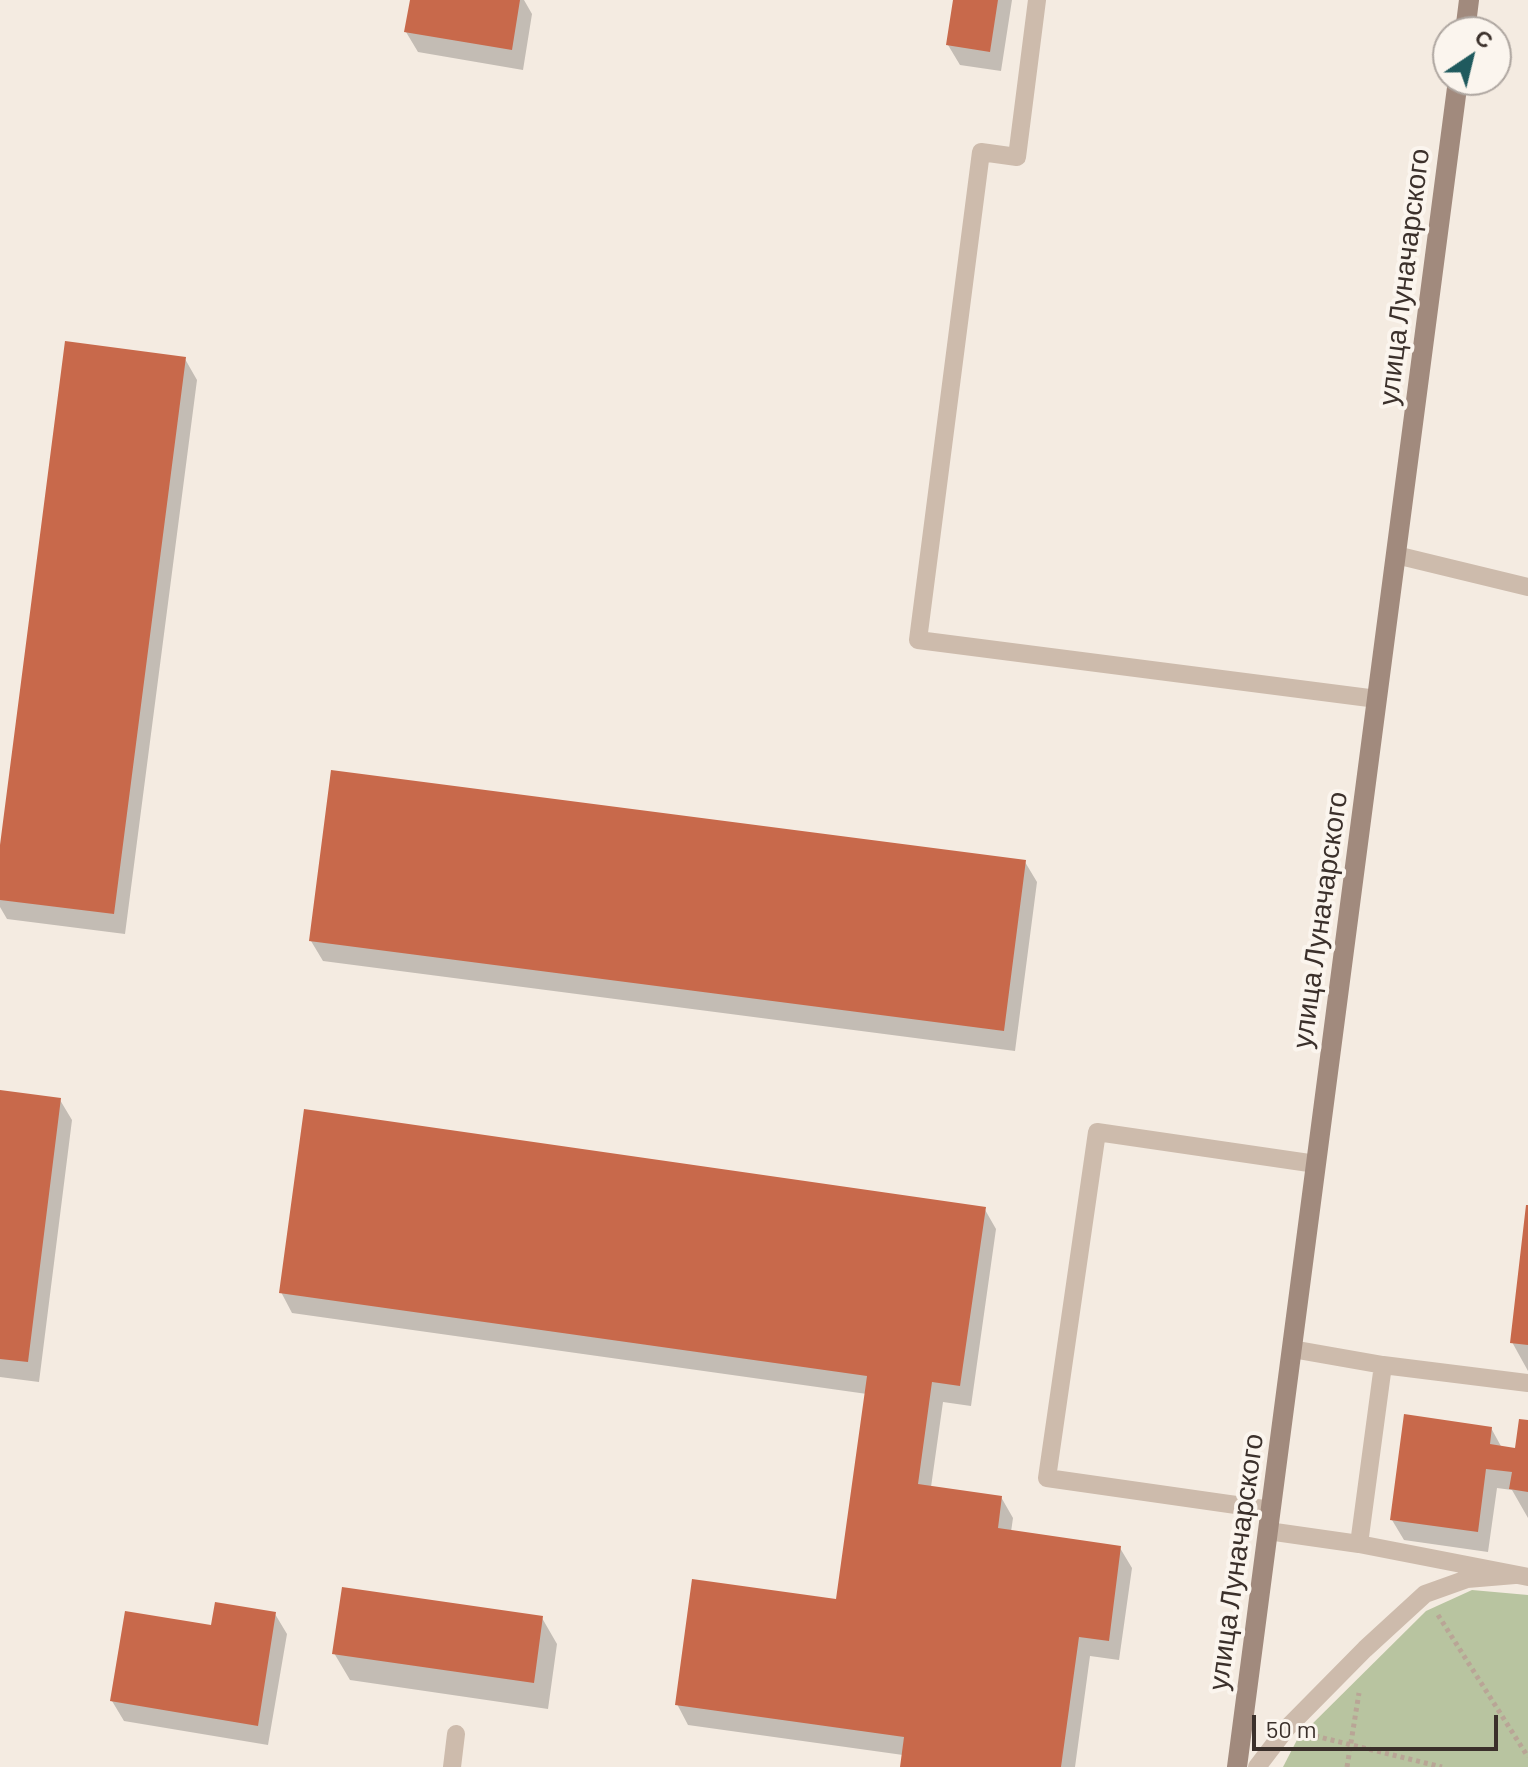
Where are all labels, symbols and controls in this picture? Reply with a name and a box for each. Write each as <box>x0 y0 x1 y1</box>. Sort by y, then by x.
north arrow <box>1432 16 1512 96</box>
text: С <box>1471 23 1499 53</box>
street label: улица Луначарского <box>1372 147 1436 407</box>
street label: улица Луначарского <box>1285 790 1355 1050</box>
street label: улица Луначарского <box>1201 1432 1271 1692</box>
scale bar <box>1256 1699 1502 1749</box>
text: 50 m <box>1266 1714 1317 1743</box>

